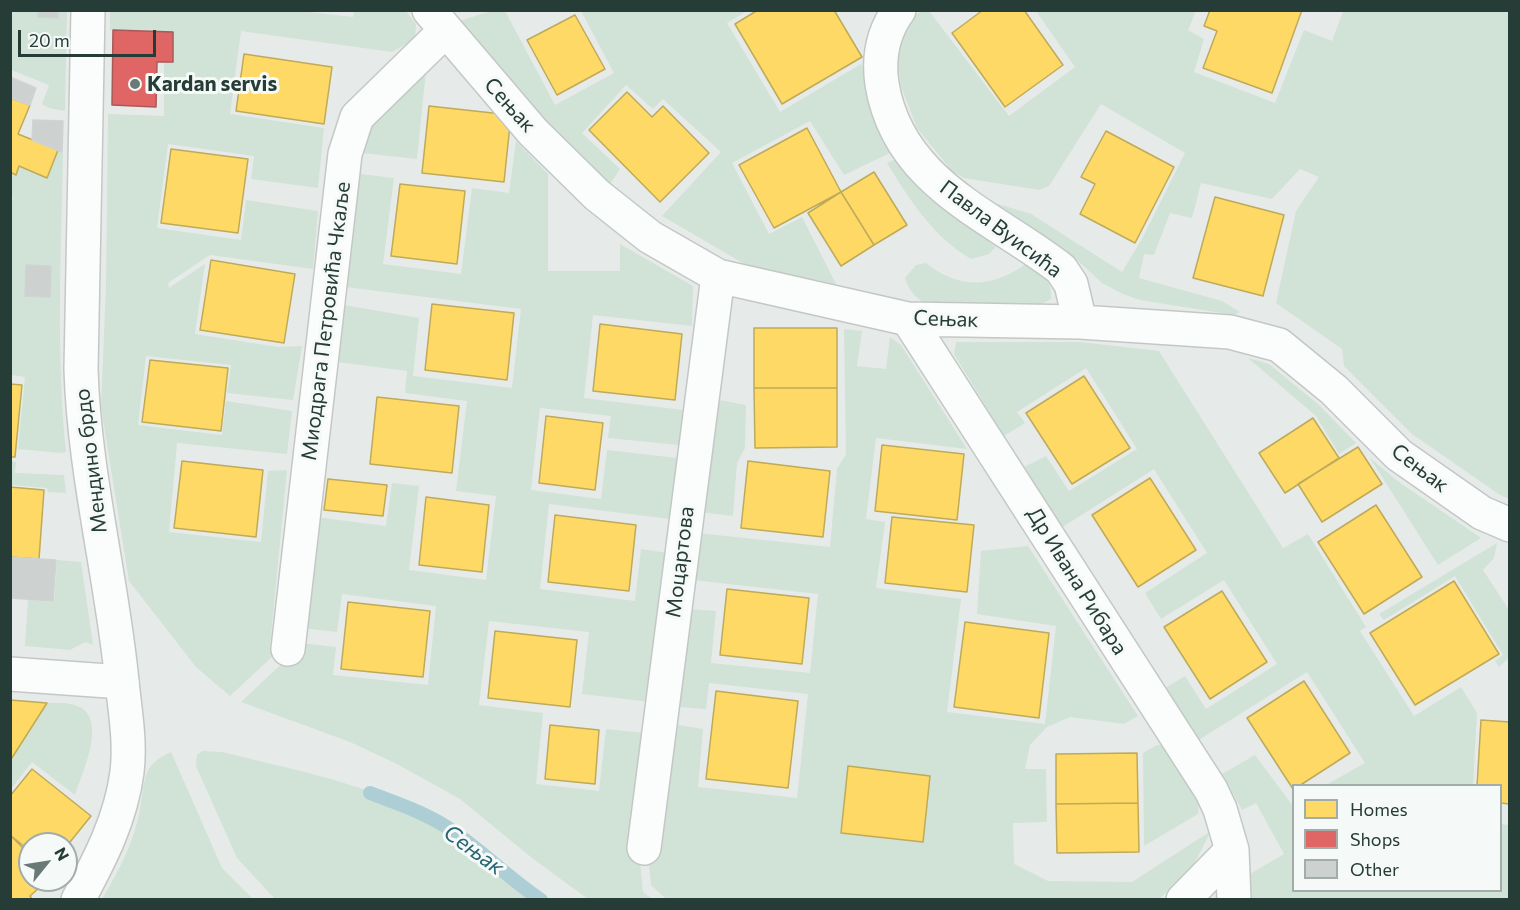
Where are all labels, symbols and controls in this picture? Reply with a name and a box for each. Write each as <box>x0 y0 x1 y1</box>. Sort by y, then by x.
scale bar <box>21 18 159 56</box>
text: 20 m <box>29 29 70 51</box>
place label: Kardan servis <box>147 71 277 97</box>
street label: Сењак <box>479 72 541 138</box>
marker: Kardan servis <box>128 77 142 91</box>
street label: Павла Вуисића <box>935 175 1067 283</box>
street label: Миодрага Петровића Чкаље <box>296 180 356 462</box>
street label: Сењак <box>913 305 979 333</box>
street label: Мендино брдо <box>70 387 112 535</box>
street label: Сењак <box>1386 438 1454 498</box>
street label: Др Ивана Рибара <box>1021 502 1133 660</box>
street label: Моцартова <box>661 505 699 619</box>
legend <box>1292 784 1502 892</box>
text: Homes <box>1350 798 1408 820</box>
water label: Сењак <box>439 819 509 881</box>
text: Shops <box>1350 828 1400 850</box>
north arrow <box>18 832 78 892</box>
text: N <box>51 844 74 864</box>
text: Other <box>1350 858 1399 880</box>

